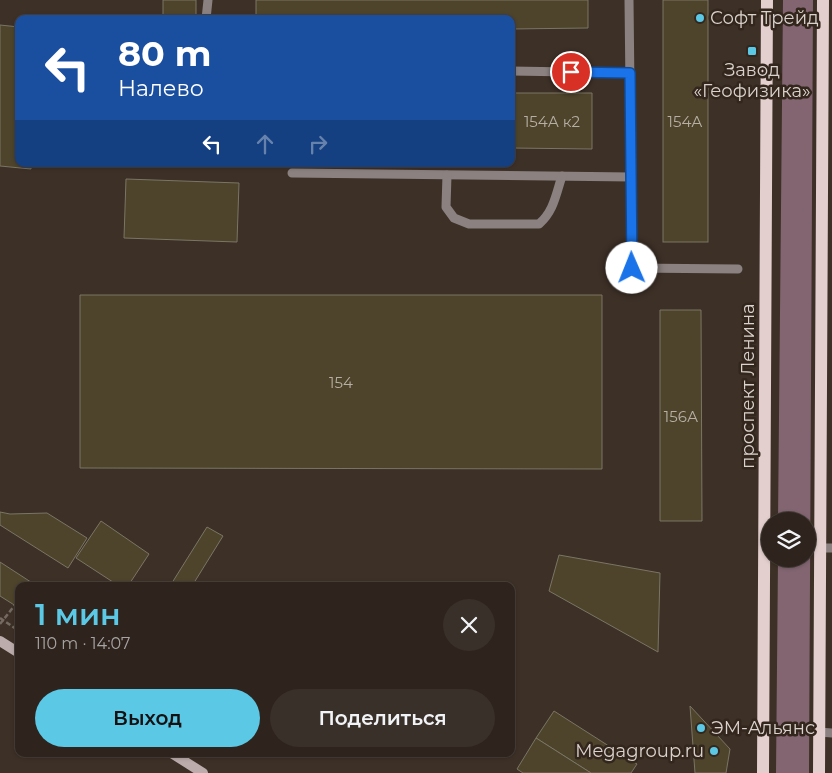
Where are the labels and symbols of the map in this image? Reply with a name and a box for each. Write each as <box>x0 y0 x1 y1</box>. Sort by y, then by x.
place label: Софт Трейд <box>710 7 819 29</box>
marker: Софт Трейд <box>694 12 706 24</box>
marker: Завод «Геофизика» <box>746 45 758 57</box>
pin <box>550 51 592 93</box>
place label: Завод «Геофизика» <box>693 59 811 102</box>
house number: 154А к2 <box>524 112 580 131</box>
house number: 154А <box>668 112 702 131</box>
position arrow <box>605 241 657 293</box>
street label: проспект Ленина <box>737 303 759 469</box>
house number: 154 <box>329 373 353 392</box>
house number: 156А <box>664 407 698 426</box>
place label: ЭМ-Альянс <box>711 717 815 739</box>
marker: ЭМ-Альянс <box>695 722 707 734</box>
place label: Megagroup.ru <box>575 740 704 762</box>
marker: Megagroup.ru <box>708 745 720 757</box>

